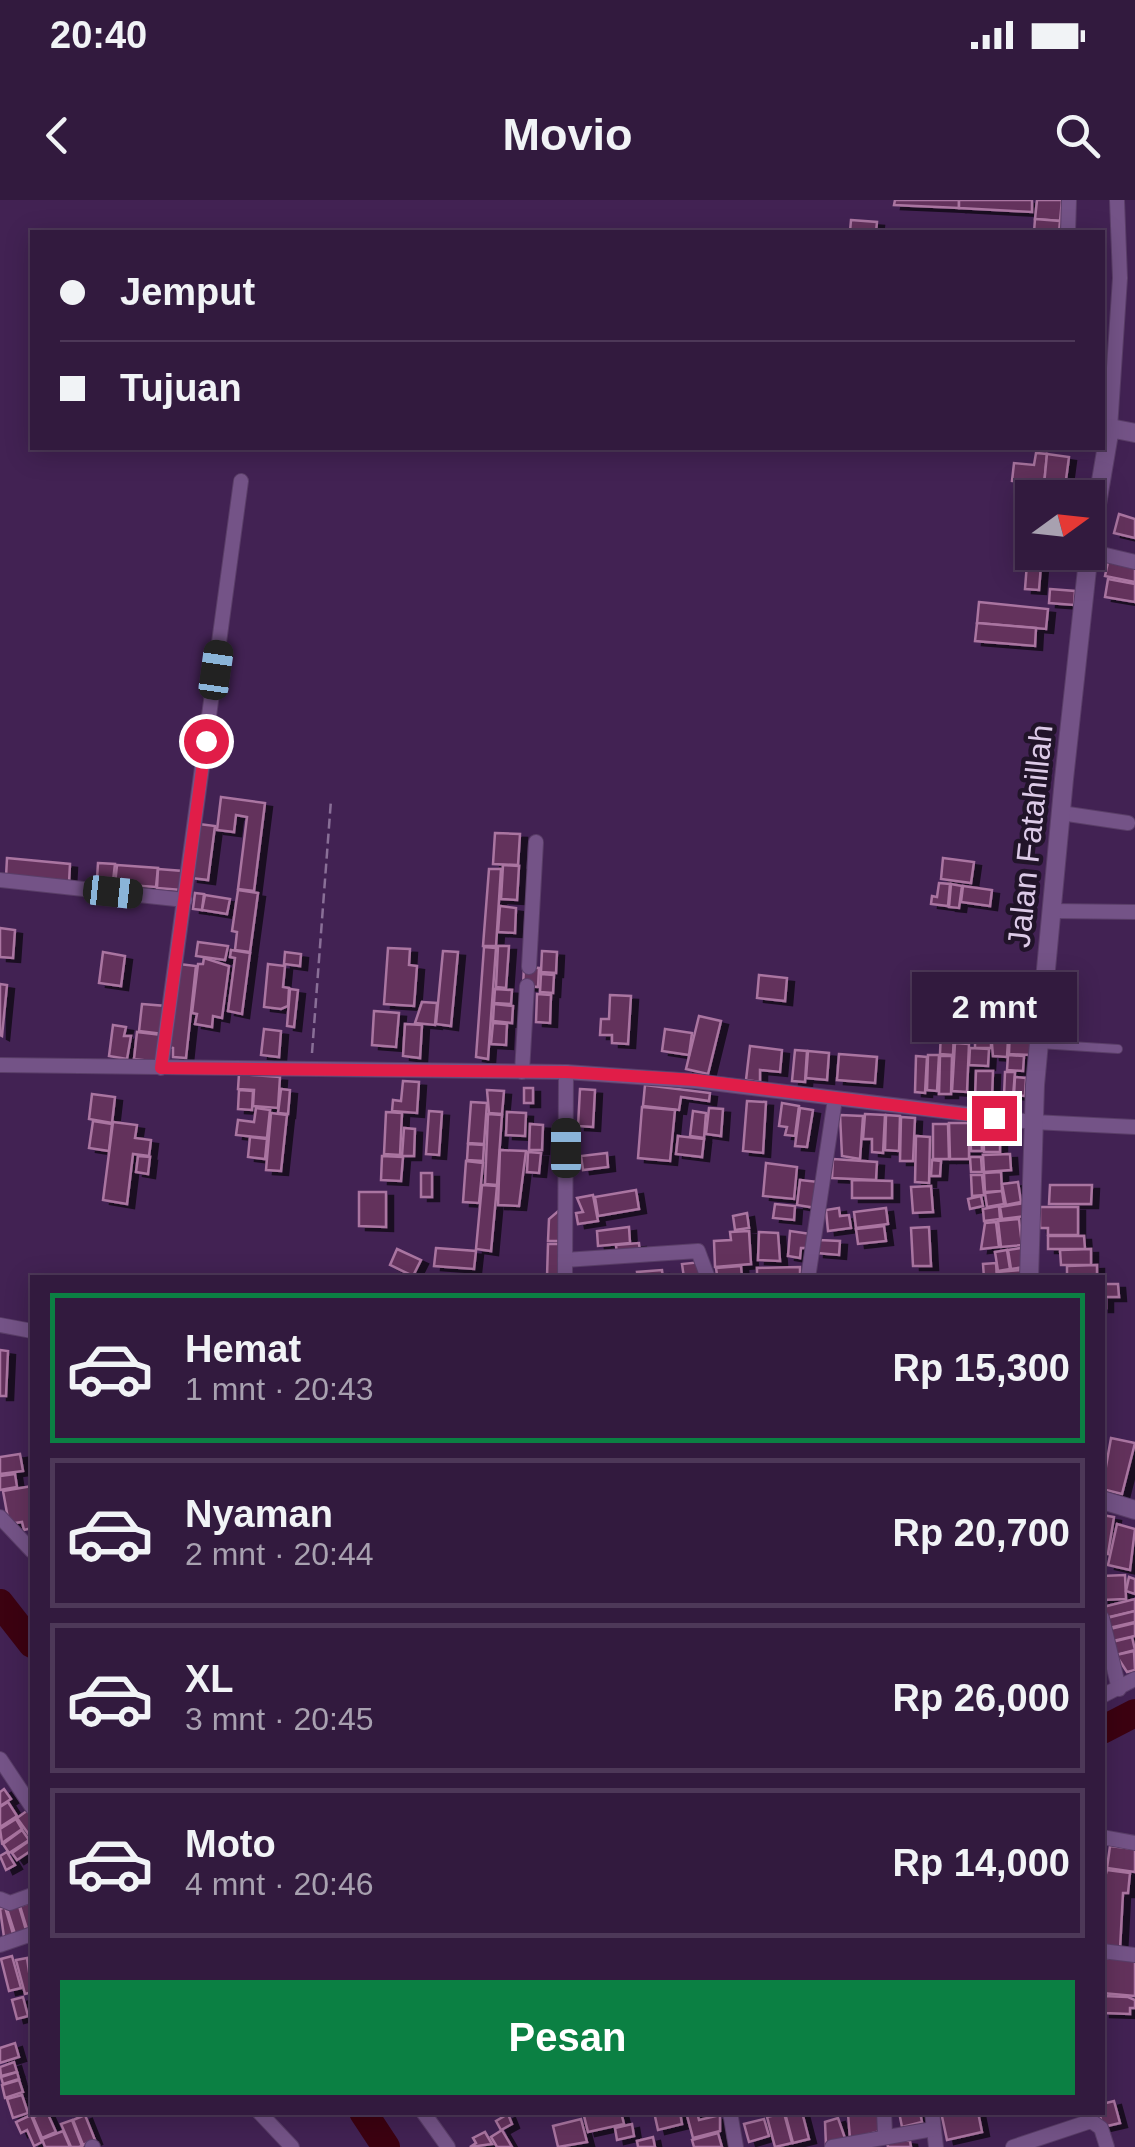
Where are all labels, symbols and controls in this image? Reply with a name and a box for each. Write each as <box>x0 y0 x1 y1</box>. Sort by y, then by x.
text: 20:40 <box>50 14 147 56</box>
icon: back <box>30 108 85 163</box>
icon: search <box>1050 108 1105 163</box>
text: Movio <box>503 109 633 160</box>
text: Jemput <box>120 271 255 313</box>
text: Tujuan <box>120 367 242 409</box>
north arrow <box>1015 480 1105 570</box>
map controls <box>1015 480 1105 570</box>
car <box>197 638 235 702</box>
route start <box>184 719 229 764</box>
street label: Jalan Fatahillah <box>1000 723 1060 949</box>
car <box>82 874 144 910</box>
callout: 2 mnt <box>912 973 1076 1043</box>
text: 2 mnt <box>952 989 1037 1025</box>
route end <box>972 1096 1017 1141</box>
car <box>551 1118 581 1178</box>
icon: car <box>65 1323 155 1413</box>
text: Hemat <box>185 1328 301 1370</box>
text: Rp 15,300 <box>893 1347 1070 1389</box>
text: 1 mnt · 20:43 <box>185 1371 374 1407</box>
icon: car <box>65 1488 155 1578</box>
text: Nyaman <box>185 1493 333 1535</box>
text: Rp 20,700 <box>893 1512 1070 1554</box>
text: 2 mnt · 20:44 <box>185 1536 374 1572</box>
icon: car <box>65 1653 155 1743</box>
text: XL <box>185 1658 234 1700</box>
text: Rp 26,000 <box>893 1677 1070 1719</box>
text: 3 mnt · 20:45 <box>185 1701 374 1737</box>
icon: car <box>65 1818 155 1908</box>
text: Moto <box>185 1823 276 1865</box>
text: Rp 14,000 <box>893 1842 1070 1884</box>
text: 4 mnt · 20:46 <box>185 1866 374 1902</box>
button: Pesan <box>60 1980 1075 2095</box>

